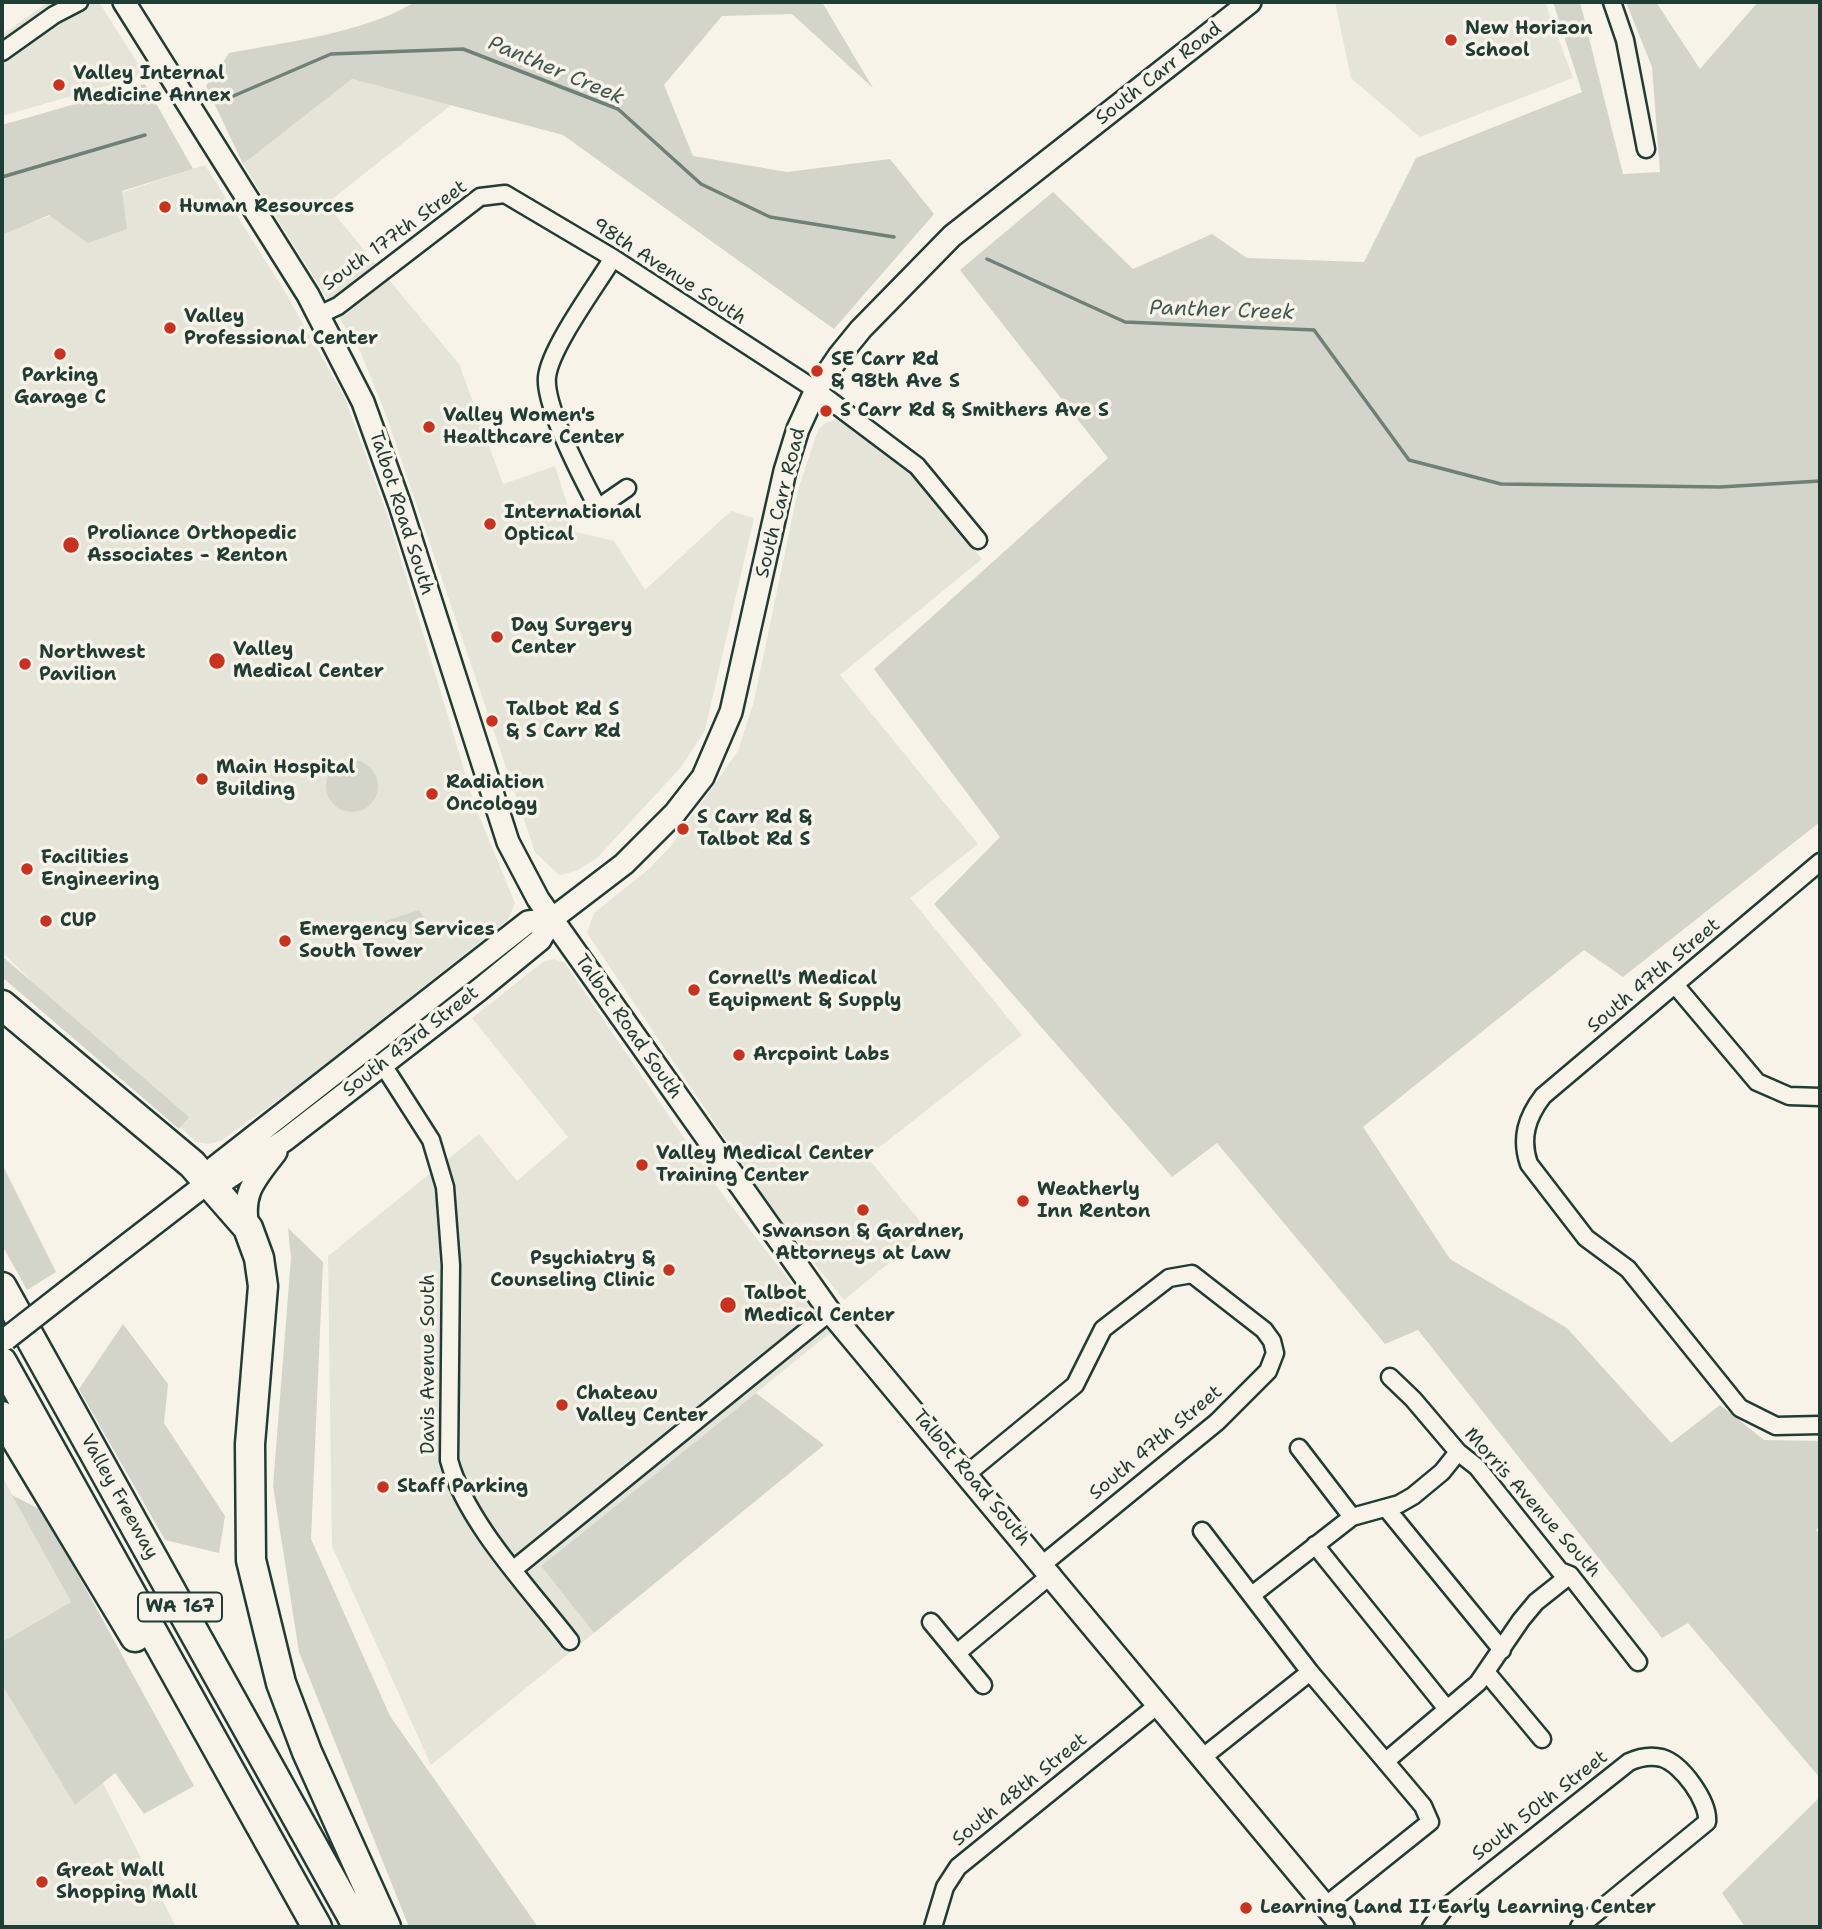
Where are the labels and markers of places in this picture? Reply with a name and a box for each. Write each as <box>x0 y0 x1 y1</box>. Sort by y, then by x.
place label: New Horizon School <box>1465 18 1593 62</box>
marker: New Horizon School <box>1443 32 1459 48</box>
place label: Valley Internal Medicine Annex <box>73 63 231 107</box>
marker: Valley Internal Medicine Annex <box>51 77 67 93</box>
place label: Human Resources <box>179 196 354 218</box>
marker: Human Resources <box>157 199 173 215</box>
place label: Valley Professional Center <box>184 306 378 350</box>
marker: Valley Professional Center <box>162 320 178 336</box>
marker: Parking Garage C <box>52 346 68 362</box>
place label: SE Carr Rd & 98th Ave S <box>831 349 960 393</box>
marker: SE Carr Rd & 98th Ave S <box>809 363 825 379</box>
place label: Parking Garage C <box>14 365 106 409</box>
place label: S Carr Rd & Smithers Ave S <box>840 400 1109 422</box>
marker: S Carr Rd & Smithers Ave S <box>818 403 834 419</box>
place label: Valley Women's Healthcare Center <box>443 405 625 449</box>
marker: Valley Women's Healthcare Center <box>421 419 437 435</box>
place label: International Optical <box>504 502 641 546</box>
marker: International Optical <box>482 516 498 532</box>
place label: Proliance Orthopedic Associates - Renton <box>87 523 297 567</box>
marker: Proliance Orthopedic Associates - Renton <box>61 535 81 555</box>
place label: Day Surgery Center <box>511 615 632 659</box>
marker: Day Surgery Center <box>489 629 505 645</box>
place label: Valley Medical Center <box>233 639 384 683</box>
place label: Northwest Pavilion <box>39 642 146 686</box>
marker: Valley Medical Center <box>207 651 227 671</box>
marker: Northwest Pavilion <box>17 656 33 672</box>
place label: Talbot Rd S & S Carr Rd <box>506 699 621 743</box>
marker: Talbot Rd S & S Carr Rd <box>484 713 500 729</box>
place label: Main Hospital Building <box>216 757 355 801</box>
marker: Main Hospital Building <box>194 771 210 787</box>
place label: Radiation Oncology <box>446 772 544 816</box>
marker: Radiation Oncology <box>424 786 440 802</box>
place label: S Carr Rd & Talbot Rd S <box>697 807 812 851</box>
marker: S Carr Rd & Talbot Rd S <box>675 821 691 837</box>
place label: Facilities Engineering <box>41 847 159 891</box>
marker: Facilities Engineering <box>19 861 35 877</box>
place label: CUP <box>60 910 96 932</box>
marker: CUP <box>38 913 54 929</box>
place label: Emergency Services South Tower <box>299 919 495 963</box>
marker: Emergency Services South Tower <box>277 933 293 949</box>
place label: Cornell's Medical Equipment & Supply <box>708 968 901 1012</box>
marker: Cornell's Medical Equipment & Supply <box>686 982 702 998</box>
place label: Arcpoint Labs <box>753 1044 889 1066</box>
marker: Arcpoint Labs <box>731 1047 747 1063</box>
place label: Valley Medical Center Training Center <box>656 1143 874 1187</box>
marker: Valley Medical Center Training Center <box>634 1157 650 1173</box>
place label: Weatherly Inn Renton <box>1037 1179 1150 1223</box>
marker: Weatherly Inn Renton <box>1015 1193 1031 1209</box>
marker: Swanson & Gardner, Attorneys at Law <box>855 1202 871 1218</box>
place label: Swanson & Gardner, Attorneys at Law <box>762 1221 964 1265</box>
place label: Psychiatry & Counseling Clinic <box>490 1248 655 1292</box>
marker: Psychiatry & Counseling Clinic <box>661 1262 677 1278</box>
place label: Talbot Medical Center <box>744 1283 895 1327</box>
marker: Talbot Medical Center <box>718 1295 738 1315</box>
place label: Chateau Valley Center <box>576 1383 708 1427</box>
marker: Chateau Valley Center <box>554 1397 570 1413</box>
place label: Staff Parking <box>397 1476 528 1498</box>
marker: Staff Parking <box>375 1479 391 1495</box>
place label: Great Wall Shopping Mall <box>56 1860 197 1904</box>
marker: Great Wall Shopping Mall <box>34 1874 50 1890</box>
place label: Learning Land II Early Learning Center <box>1260 1897 1656 1919</box>
marker: Learning Land II Early Learning Center <box>1238 1900 1254 1916</box>

